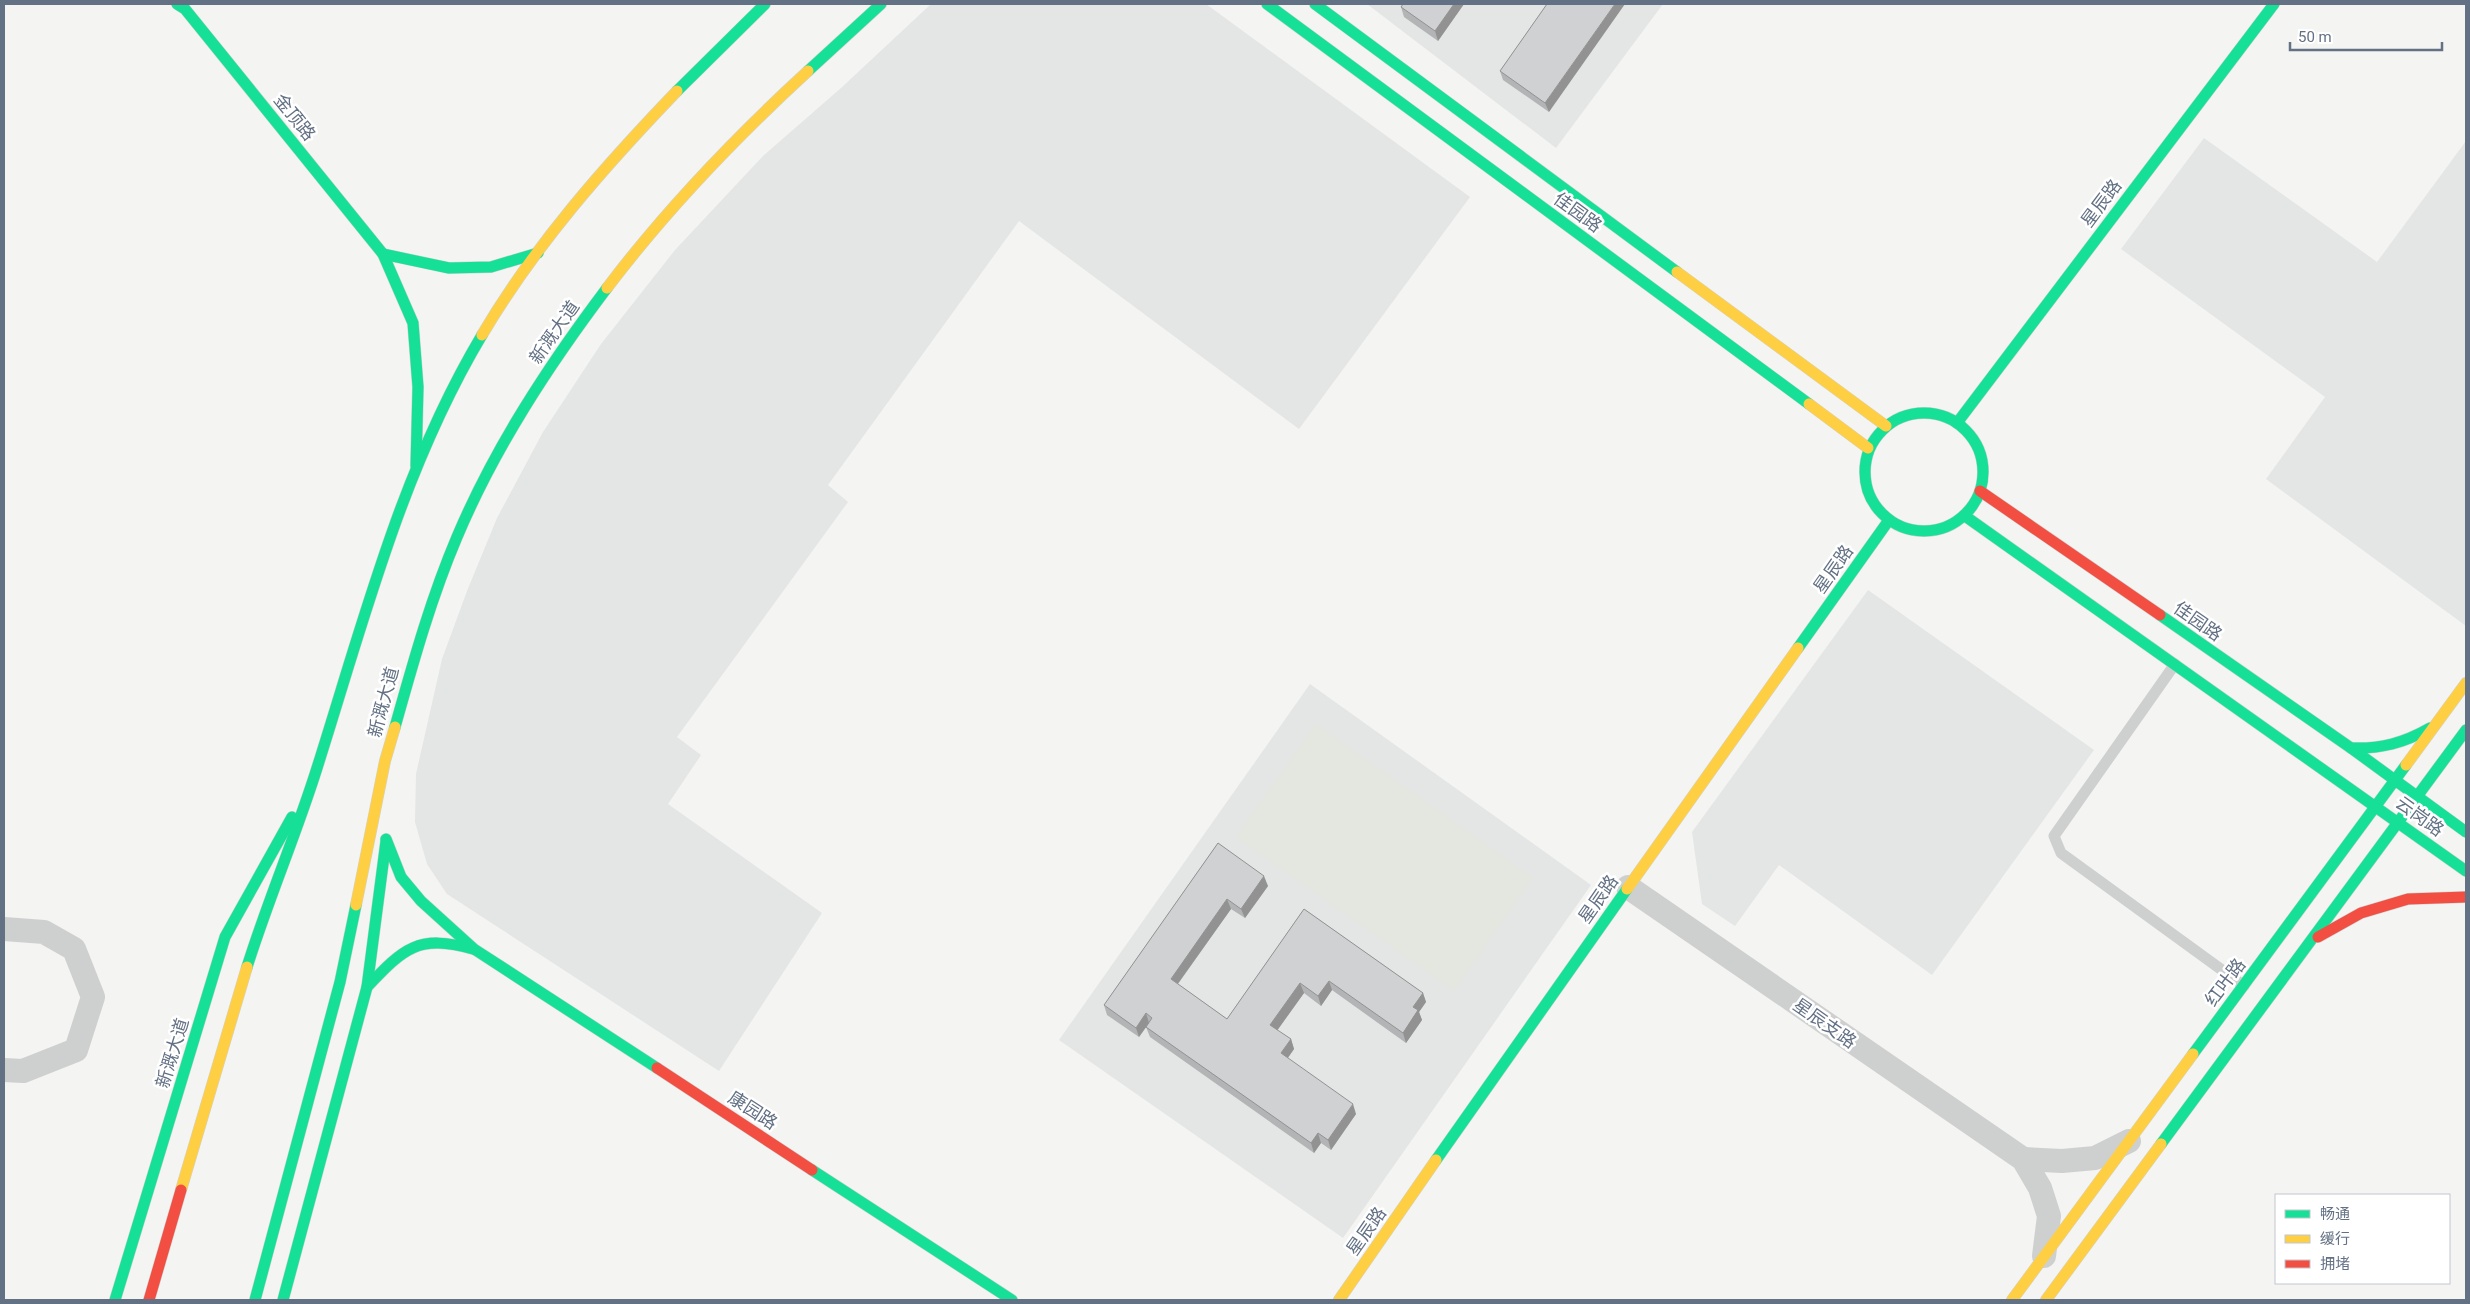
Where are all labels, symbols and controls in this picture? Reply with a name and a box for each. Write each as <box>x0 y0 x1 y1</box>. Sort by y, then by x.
scale bar <box>2290 20 2442 52</box>
text: 50 m <box>2298 28 2332 46</box>
street label: 金顶路 <box>270 89 320 145</box>
street label: 星辰路 <box>2076 175 2126 231</box>
street label: 佳园路 <box>1550 188 1606 236</box>
street label: 新溉大道 <box>525 296 583 368</box>
street label: 星辰路 <box>1809 541 1857 597</box>
street label: 佳园路 <box>2170 597 2226 645</box>
street label: 新溉大道 <box>364 665 402 739</box>
street label: 云岗路 <box>2392 792 2448 840</box>
street label: 星辰路 <box>1574 871 1622 927</box>
street label: 红叶路 <box>2200 954 2250 1010</box>
street label: 星辰支路 <box>1789 994 1861 1052</box>
street label: 新溉大道 <box>151 1016 193 1090</box>
street label: 康园路 <box>725 1086 781 1134</box>
legend <box>2275 1194 2450 1284</box>
street label: 星辰路 <box>1342 1203 1390 1259</box>
text: 畅通 <box>2320 1205 2350 1223</box>
text: 缓行 <box>2320 1230 2350 1248</box>
text: 拥堵 <box>2320 1255 2350 1273</box>

